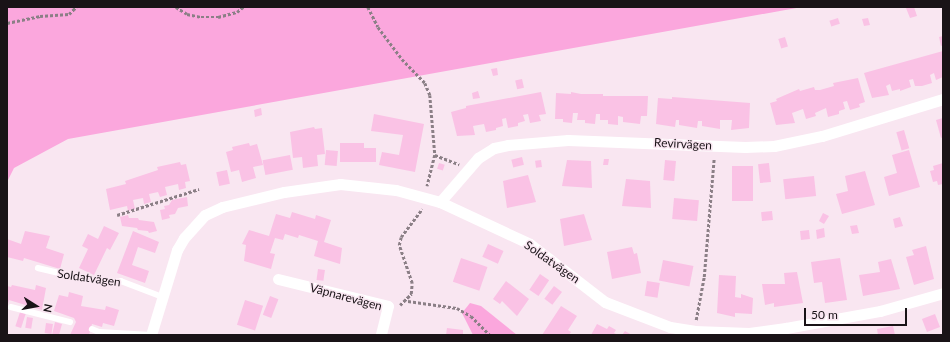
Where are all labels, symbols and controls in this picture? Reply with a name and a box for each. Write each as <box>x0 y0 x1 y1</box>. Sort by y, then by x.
street label: Revirvägen <box>654 135 712 153</box>
street label: Soldatvägen <box>522 238 582 286</box>
street label: Soldatvägen <box>56 266 122 290</box>
street label: Väpnarevägen <box>308 280 384 314</box>
north arrow <box>16 286 56 326</box>
scale bar <box>806 300 909 326</box>
text: N <box>41 303 55 314</box>
text: 50 m <box>811 307 838 322</box>

